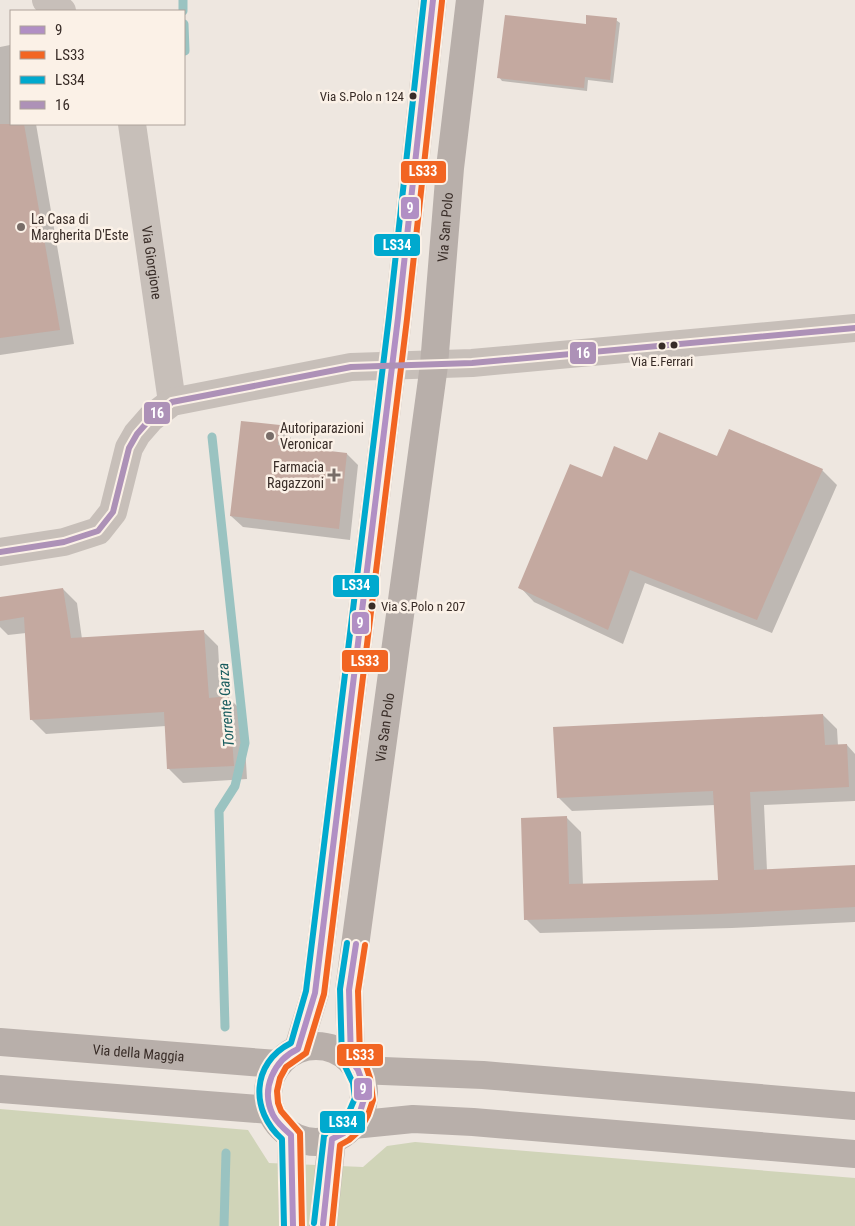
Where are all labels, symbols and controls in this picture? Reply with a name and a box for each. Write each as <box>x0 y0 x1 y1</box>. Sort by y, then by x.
legend <box>10 10 185 125</box>
text: 9 <box>55 21 62 39</box>
text: LS33 <box>55 46 85 64</box>
text: LS34 <box>55 71 85 89</box>
place label: Via S.Polo n 124 <box>320 89 405 104</box>
marker: Via S.Polo n 124 <box>408 91 418 101</box>
text: 16 <box>55 96 70 114</box>
line badge: LS33 <box>400 160 447 184</box>
text: LS33 <box>409 163 437 179</box>
street label: Via San Polo <box>434 192 456 263</box>
line badge: 9 <box>400 196 420 220</box>
text: 9 <box>406 200 414 216</box>
place label: La Casa di Margherita D'Este <box>31 211 129 243</box>
marker: La Casa di Margherita D'Este <box>15 221 27 233</box>
street label: Via Giorgione <box>139 225 165 301</box>
line badge: LS34 <box>373 233 421 257</box>
text: LS34 <box>383 237 411 253</box>
unlabelled marker <box>669 340 679 350</box>
line badge: 16 <box>569 341 597 365</box>
marker: Via E.Ferrari <box>657 341 667 351</box>
text: 16 <box>576 345 590 361</box>
place label: Via E.Ferrari <box>631 354 693 369</box>
line badge: 16 <box>143 401 171 425</box>
text: 16 <box>150 405 164 421</box>
place label: Autoriparazioni Veronicar <box>280 420 364 452</box>
marker: Autoriparazioni Veronicar <box>264 430 276 442</box>
place label: Farmacia Ragazzoni <box>267 459 324 491</box>
marker: Farmacia Ragazzoni <box>328 469 340 481</box>
line badge: LS34 <box>332 574 380 598</box>
text: LS34 <box>342 577 370 593</box>
place label: Via S.Polo n 207 <box>381 599 465 614</box>
marker: Via S.Polo n 207 <box>367 601 377 611</box>
line badge: 9 <box>351 611 370 635</box>
text: 9 <box>356 615 364 631</box>
line badge: LS33 <box>341 649 389 673</box>
text: LS33 <box>351 653 379 669</box>
water label: Torrente Garza <box>214 662 238 748</box>
street label: Via San Polo <box>372 692 397 763</box>
street label: Via della Maggia <box>92 1041 185 1065</box>
line badge: LS33 <box>336 1043 384 1067</box>
text: LS33 <box>346 1047 374 1063</box>
line badge: 9 <box>353 1077 373 1101</box>
text: 9 <box>359 1081 367 1097</box>
line badge: LS34 <box>319 1110 366 1134</box>
text: LS34 <box>329 1114 357 1130</box>

